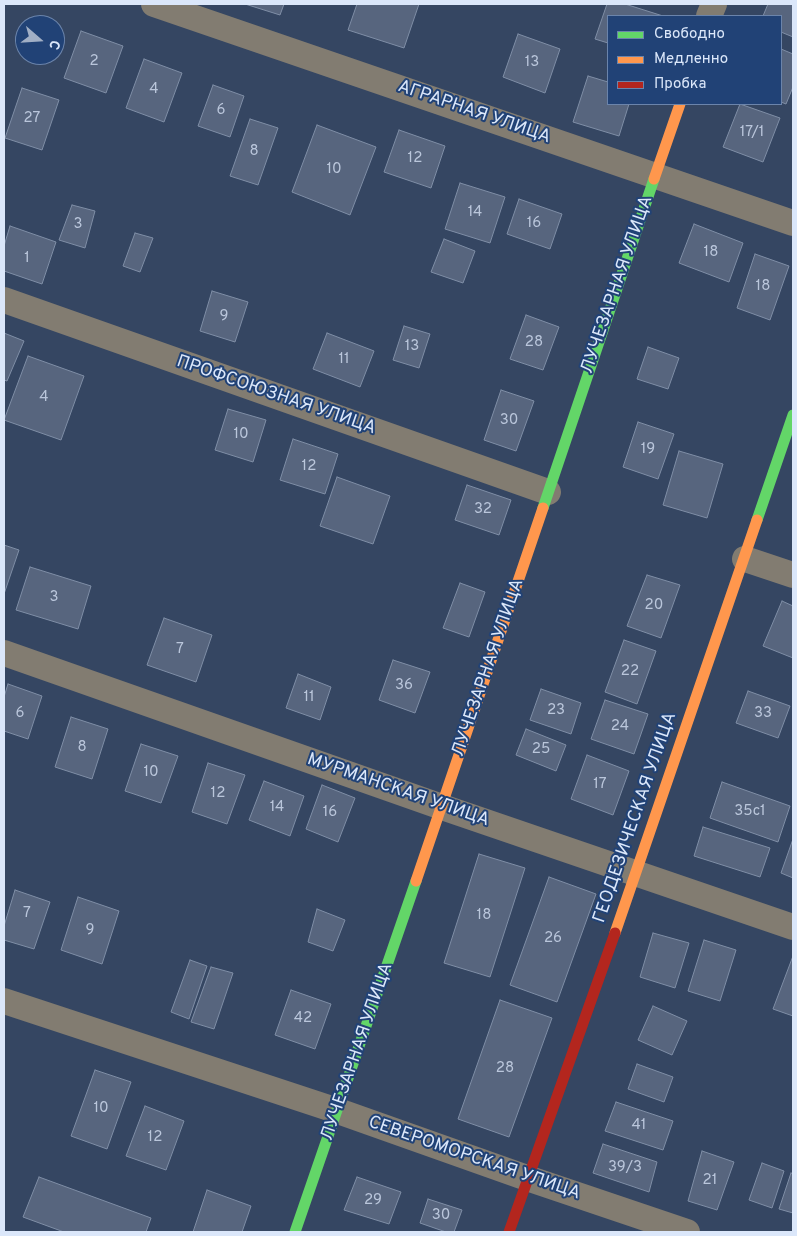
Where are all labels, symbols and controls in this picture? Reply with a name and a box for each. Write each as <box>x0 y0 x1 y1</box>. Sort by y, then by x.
north arrow <box>15 15 65 65</box>
legend <box>607 15 782 105</box>
text: Свободно <box>654 25 725 44</box>
text: С <box>44 38 63 52</box>
text: Медленно <box>654 50 728 69</box>
house number: 2 <box>89 53 99 71</box>
house number: 13 <box>525 54 539 72</box>
text: Пробка <box>654 75 706 94</box>
street label: АГРАРНАЯ УЛИЦА <box>395 77 553 149</box>
house number: 4 <box>149 81 159 99</box>
house number: 6 <box>217 102 225 120</box>
house number: 27 <box>24 110 40 128</box>
house number: 17/1 <box>740 124 764 142</box>
house number: 8 <box>249 143 259 161</box>
house number: 12 <box>408 150 422 168</box>
house number: 10 <box>326 161 342 179</box>
street label: ЛУЧЕЗАРНАЯ УЛИЦА <box>577 193 659 377</box>
house number: 14 <box>468 204 482 222</box>
house number: 16 <box>527 215 541 233</box>
house number: 3 <box>73 216 83 234</box>
house number: 18 <box>704 244 718 262</box>
house number: 1 <box>24 250 30 268</box>
house number: 18 <box>756 278 770 296</box>
house number: 9 <box>220 308 228 326</box>
house number: 28 <box>525 334 543 352</box>
house number: 13 <box>405 338 419 356</box>
house number: 11 <box>338 351 350 369</box>
street label: ПРОФСОЮЗНАЯ УЛИЦА <box>174 352 378 440</box>
house number: 4 <box>39 389 49 407</box>
house number: 30 <box>500 412 518 430</box>
house number: 10 <box>233 426 249 444</box>
house number: 19 <box>641 441 655 459</box>
house number: 12 <box>302 458 316 476</box>
house number: 32 <box>474 501 492 519</box>
street label: ЛУЧЕЗАРНАЯ УЛИЦА <box>448 576 530 760</box>
house number: 3 <box>49 589 59 607</box>
house number: 20 <box>645 597 663 615</box>
house number: 7 <box>176 641 184 659</box>
house number: 22 <box>621 663 639 681</box>
house number: 36 <box>395 677 413 695</box>
house number: 11 <box>303 689 315 707</box>
house number: 23 <box>547 702 565 720</box>
house number: 6 <box>16 705 24 723</box>
house number: 33 <box>754 705 772 723</box>
street label: ГЕОДЕЗИЧЕСКАЯ УЛИЦА <box>590 710 682 926</box>
house number: 24 <box>611 718 629 736</box>
house number: 8 <box>77 739 87 757</box>
house number: 25 <box>532 741 550 759</box>
street label: МУРМАНСКАЯ УЛИЦА <box>304 750 492 832</box>
house number: 10 <box>143 764 159 782</box>
house number: 17 <box>593 776 607 794</box>
house number: 12 <box>211 785 225 803</box>
house number: 14 <box>270 799 284 817</box>
house number: 35с1 <box>734 803 766 821</box>
house number: 16 <box>323 804 337 822</box>
house number: 7 <box>23 905 31 923</box>
house number: 18 <box>477 907 491 925</box>
house number: 9 <box>86 922 94 940</box>
house number: 26 <box>544 930 562 948</box>
street label: ЛУЧЕЗАРНАЯ УЛИЦА <box>317 960 399 1144</box>
house number: 42 <box>294 1010 312 1028</box>
house number: 28 <box>496 1060 514 1078</box>
house number: 10 <box>93 1100 109 1118</box>
street label: СЕВЕРОМОРСКАЯ УЛИЦА <box>365 1112 583 1206</box>
house number: 41 <box>632 1117 646 1135</box>
house number: 12 <box>148 1129 162 1147</box>
house number: 39/3 <box>608 1159 642 1177</box>
house number: 21 <box>703 1172 717 1190</box>
house number: 29 <box>364 1192 382 1210</box>
house number: 30 <box>432 1207 450 1225</box>

